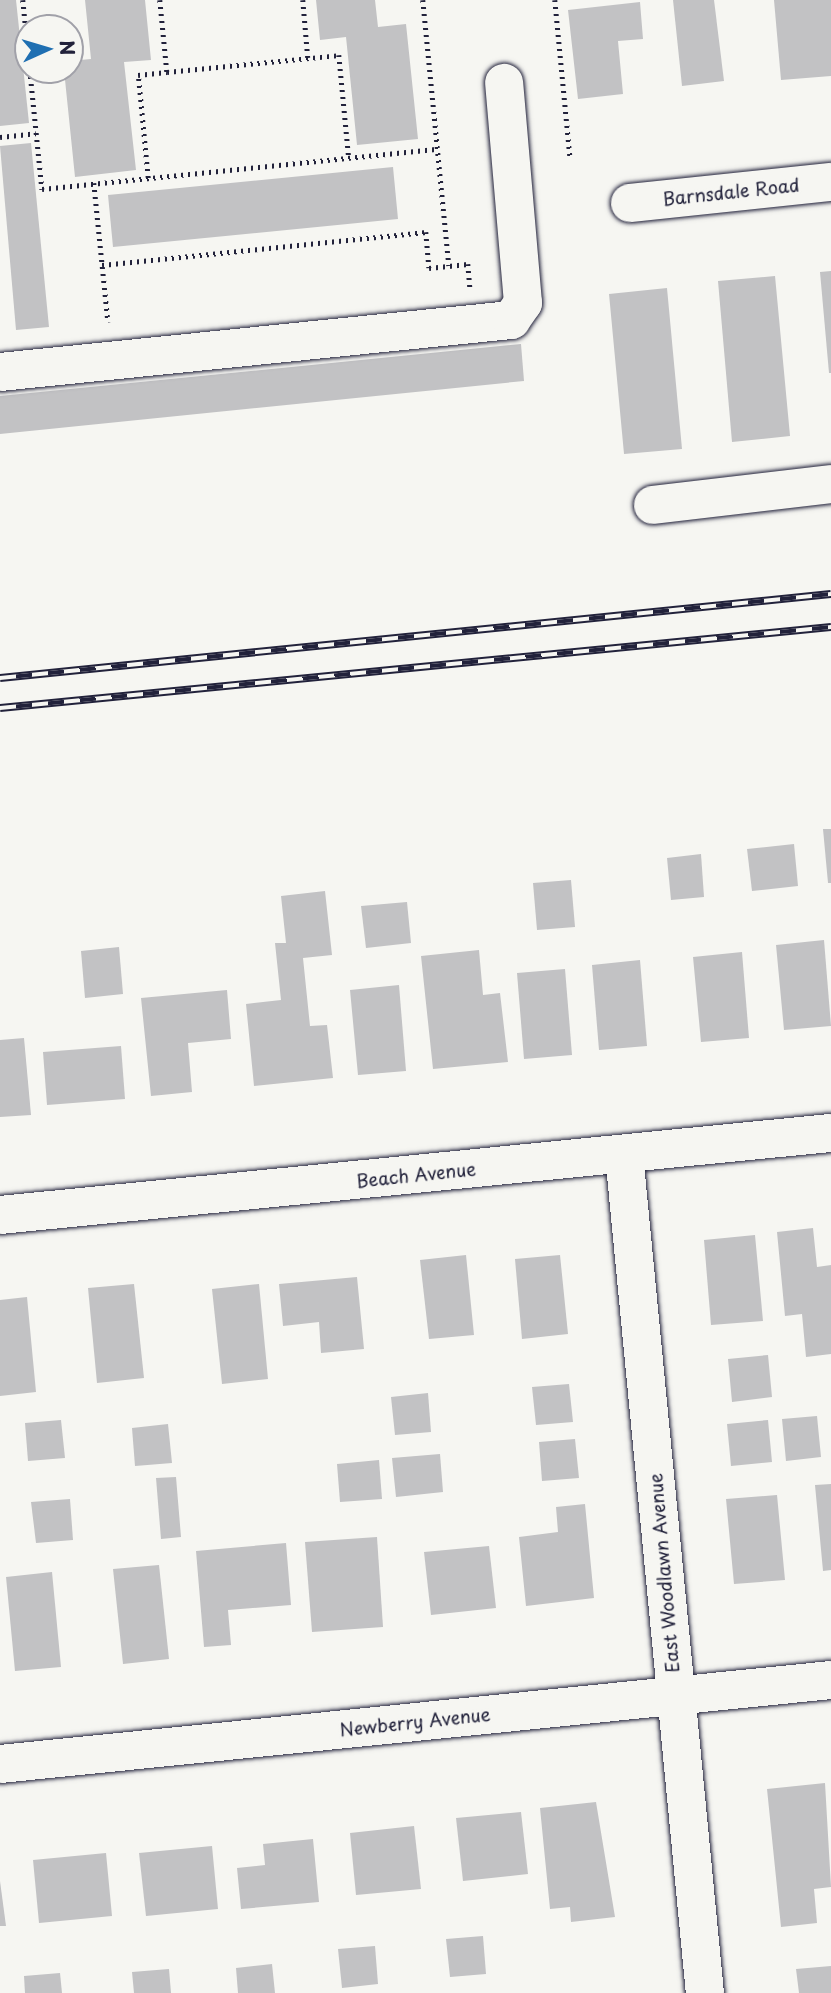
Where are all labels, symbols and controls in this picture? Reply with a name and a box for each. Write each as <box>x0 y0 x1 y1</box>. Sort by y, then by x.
north arrow <box>14 14 84 84</box>
text: N <box>53 39 82 56</box>
street label: Barnsdale Road <box>662 174 800 210</box>
street label: Beach Avenue <box>355 1158 477 1192</box>
street label: East Woodlawn Avenue <box>645 1473 683 1673</box>
street label: Newberry Avenue <box>339 1703 491 1741</box>

